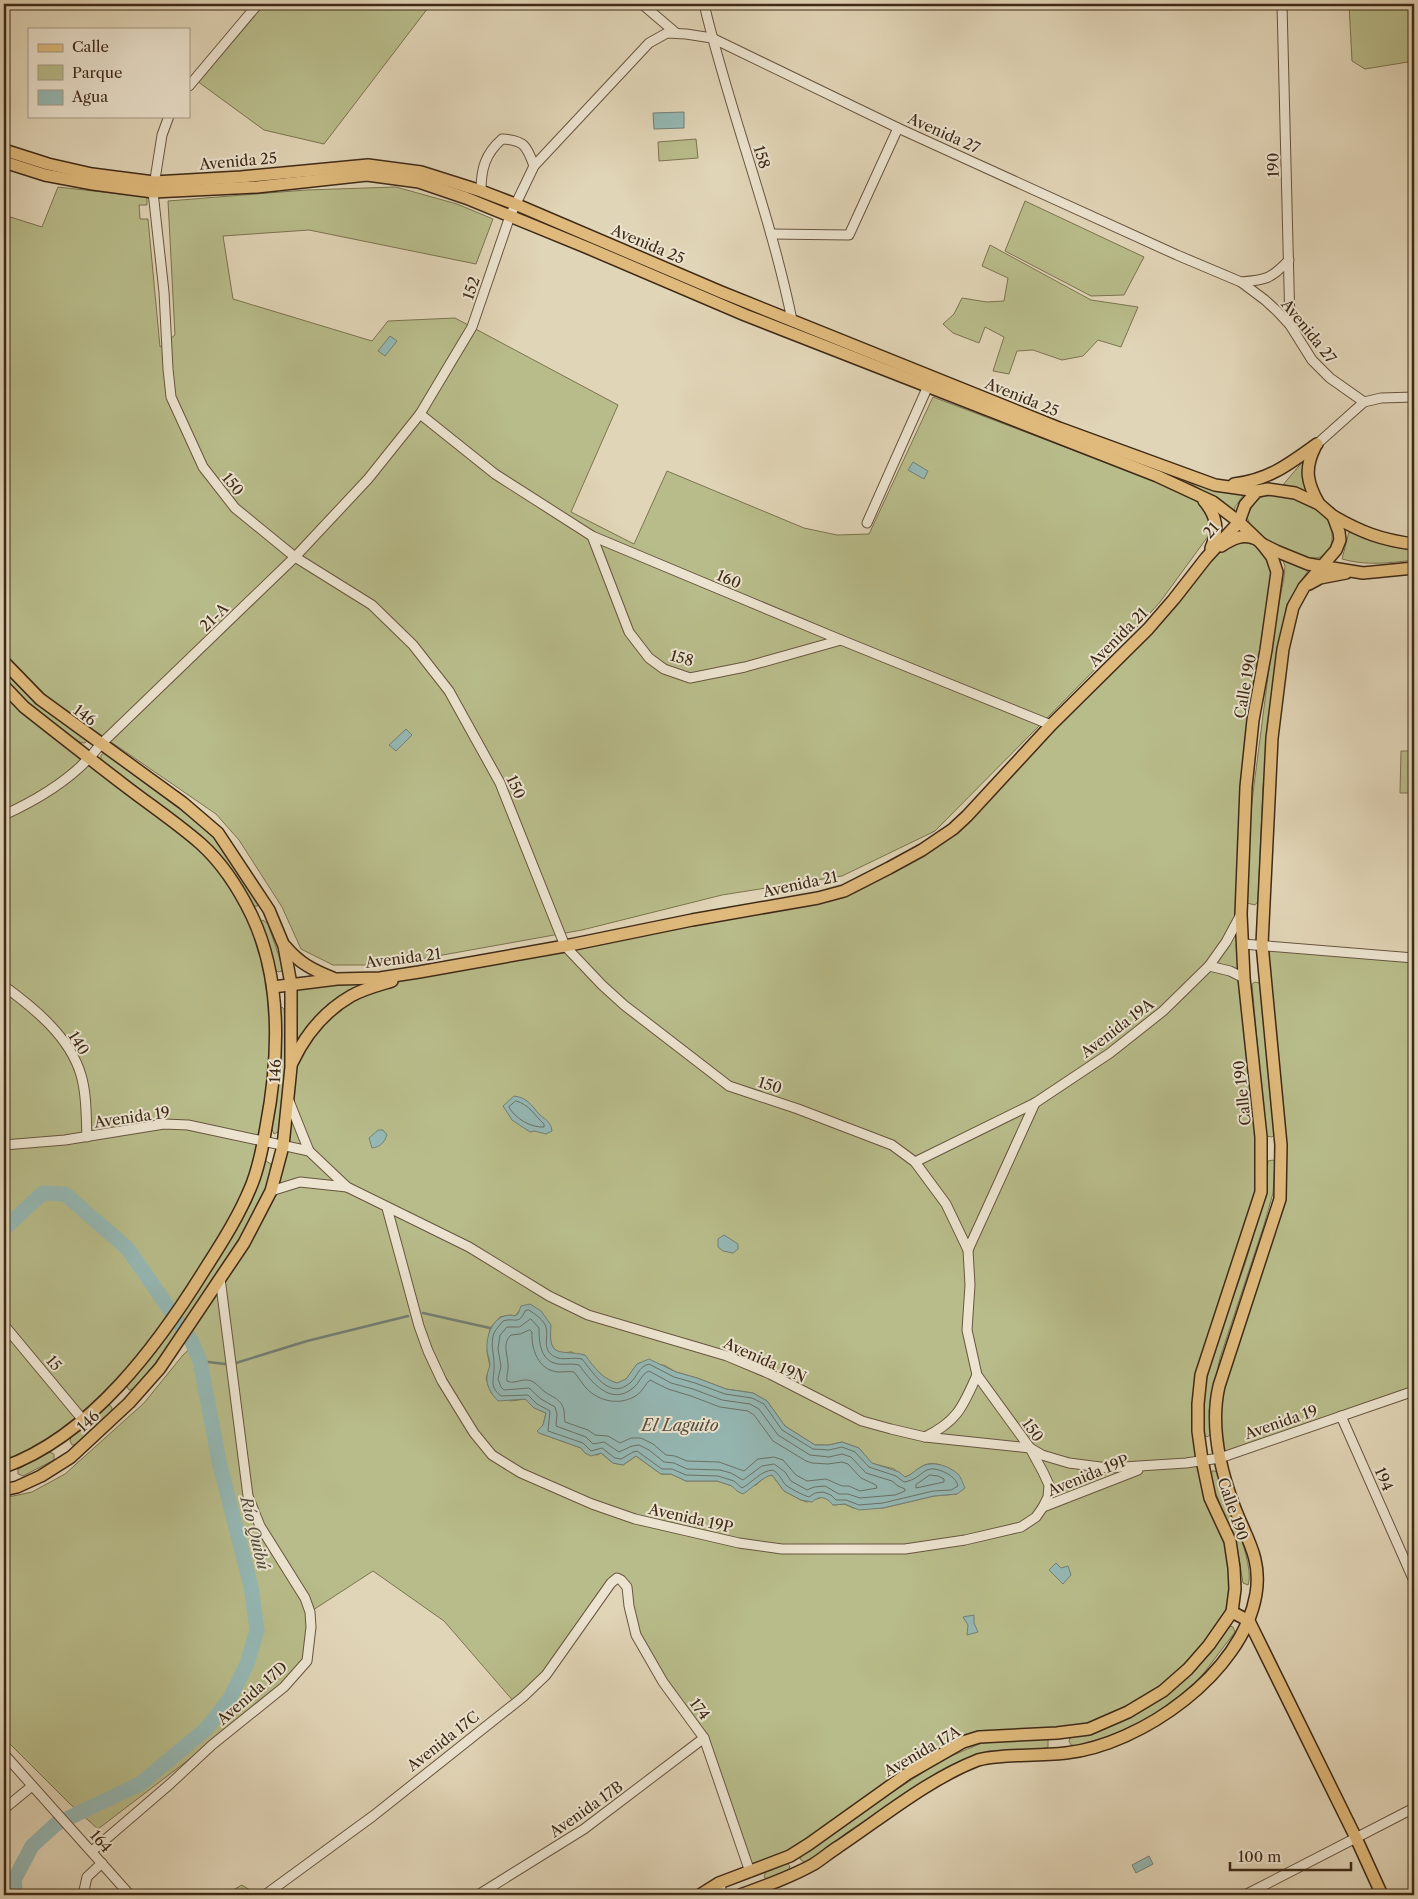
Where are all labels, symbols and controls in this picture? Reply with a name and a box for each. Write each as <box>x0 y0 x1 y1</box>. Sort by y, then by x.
legend <box>28 28 190 118</box>
text: Calle <box>72 37 109 56</box>
text: Parque <box>72 63 122 82</box>
text: Agua <box>71 87 108 106</box>
street label: Avenida 27 <box>904 108 984 158</box>
street label: 158 <box>750 143 775 171</box>
street label: Avenida 25 <box>197 148 278 174</box>
street label: 190 <box>1263 153 1283 177</box>
street label: Avenida 25 <box>608 220 688 268</box>
street label: 152 <box>458 274 484 302</box>
street label: Avenida 27 <box>1277 294 1341 367</box>
street label: Avenida 25 <box>981 373 1062 420</box>
street label: 150 <box>218 469 248 499</box>
street label: 21 <box>1199 518 1224 542</box>
street label: 160 <box>714 565 744 593</box>
street label: 21-A <box>196 598 233 635</box>
street label: Avenida 21 <box>1084 603 1152 671</box>
street label: 158 <box>668 646 696 670</box>
street label: Calle 190 <box>1230 652 1260 720</box>
street label: 146 <box>70 700 100 730</box>
street label: 150 <box>502 772 530 802</box>
street label: Avenida 21 <box>760 867 840 901</box>
street label: Avenida 21 <box>363 944 443 972</box>
street label: Avenida 19A <box>1076 994 1158 1062</box>
street label: 140 <box>64 1028 94 1058</box>
street label: 146 <box>265 1059 285 1083</box>
street label: Calle 190 <box>1229 1059 1255 1127</box>
street label: 150 <box>756 1072 784 1098</box>
street label: Avenida 19 <box>92 1102 171 1132</box>
street label: Avenida 19N <box>720 1333 809 1387</box>
street label: 15 <box>42 1351 66 1375</box>
street label: Avenida 19 <box>1241 1401 1320 1444</box>
street label: 146 <box>73 1406 103 1436</box>
water label: El Laguito <box>639 1415 719 1435</box>
street label: 150 <box>1018 1415 1048 1445</box>
street label: Avenida 19P <box>1044 1450 1132 1500</box>
street label: 194 <box>1370 1464 1398 1494</box>
street label: Calle 190 <box>1213 1475 1253 1543</box>
water label: Río Quibú <box>236 1492 274 1572</box>
street label: Avenida 19P <box>646 1499 735 1537</box>
street label: Avenida 17D <box>212 1657 291 1729</box>
street label: 174 <box>686 1695 714 1723</box>
street label: Avenida 17C <box>402 1707 483 1776</box>
street label: Avenida 17A <box>879 1721 964 1781</box>
street label: Avenida 17B <box>545 1777 626 1842</box>
street label: 164 <box>86 1826 116 1856</box>
scale bar <box>1230 1839 1352 1871</box>
text: 100 m <box>1238 1847 1281 1866</box>

